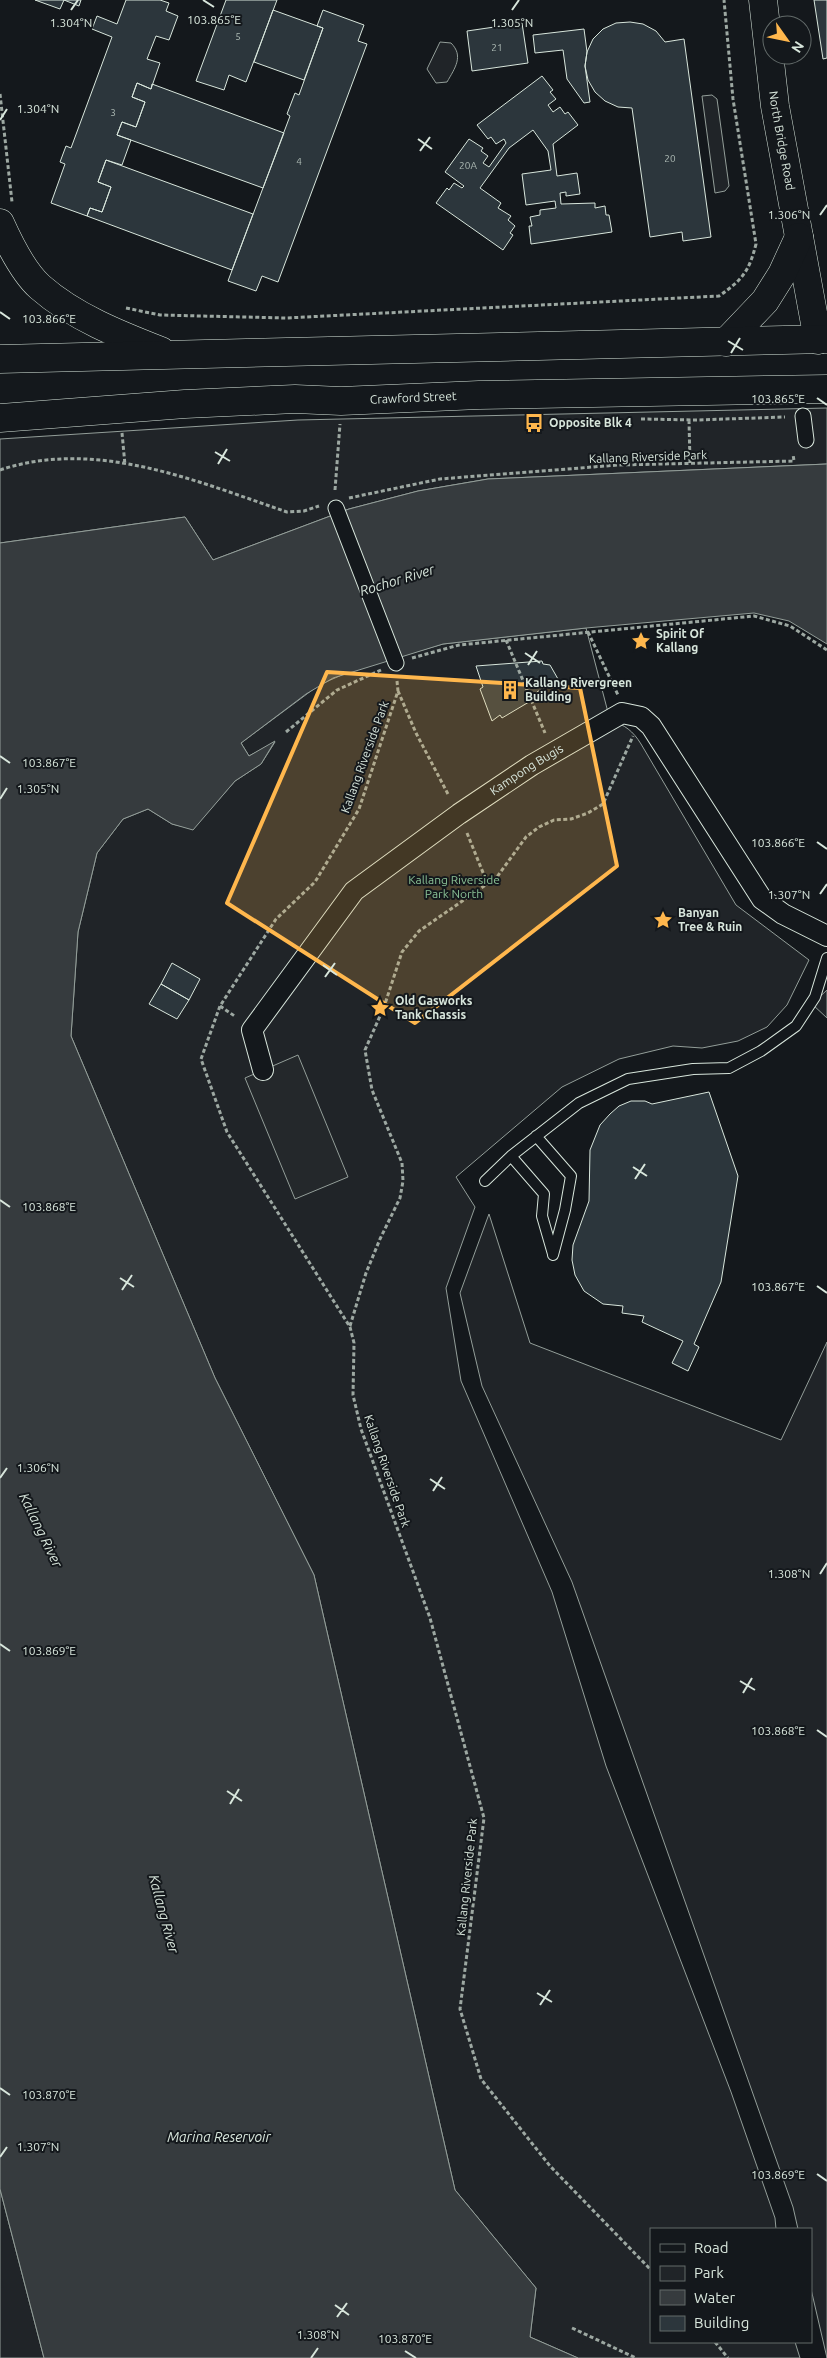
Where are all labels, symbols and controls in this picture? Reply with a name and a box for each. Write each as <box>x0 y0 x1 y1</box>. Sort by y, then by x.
text: 103.865°E <box>187 13 241 26</box>
north arrow <box>762 15 812 65</box>
text: 1.304°N <box>50 16 92 29</box>
text: 1.305°N <box>491 16 533 29</box>
house number: 5 <box>235 31 241 42</box>
text: N <box>788 38 807 56</box>
house number: 21 <box>491 42 503 53</box>
street label: North Bridge Road <box>767 90 797 191</box>
text: 1.304°N <box>17 102 59 115</box>
house number: 3 <box>110 107 116 118</box>
house number: 20 <box>664 153 676 164</box>
house number: 4 <box>296 156 302 167</box>
house number: 20A <box>459 160 477 171</box>
text: 1.306°N <box>768 208 810 221</box>
text: 103.866°E <box>22 312 76 325</box>
street label: Crawford Street <box>370 389 457 406</box>
text: 103.865°E <box>751 392 805 405</box>
bus stop icon: Opposite Blk 4 <box>523 412 545 434</box>
place label: Opposite Blk 4 <box>549 416 632 429</box>
street label: Kallang Riverside Park <box>589 448 707 465</box>
water label: Rochor River <box>358 561 437 599</box>
place label: Spirit Of Kallang <box>656 627 705 654</box>
place icon: Spirit Of Kallang <box>630 630 652 652</box>
place label: Kallang Rivergreen Building <box>525 676 632 703</box>
building icon: Kallang Rivergreen Building <box>499 679 521 701</box>
street label: Kallang Riverside Park <box>338 699 391 815</box>
street label: Kampong Bugis <box>487 741 565 797</box>
text: 103.867°E <box>22 756 76 769</box>
text: 1.305°N <box>17 782 59 795</box>
text: 103.866°E <box>751 836 805 849</box>
park label: Kallang Riverside Park North <box>408 873 500 900</box>
text: 1.307°N <box>768 888 810 901</box>
place label: Banyan Tree & Ruin <box>678 906 742 933</box>
place icon: Banyan Tree & Ruin <box>652 909 674 931</box>
place label: Old Gasworks Tank Chassis <box>395 994 473 1021</box>
place icon: Old Gasworks Tank Chassis <box>369 997 391 1019</box>
text: 103.868°E <box>22 1200 76 1213</box>
text: 103.867°E <box>751 1280 805 1293</box>
street label: Kallang Riverside Park <box>362 1413 413 1529</box>
text: 1.306°N <box>17 1461 59 1474</box>
water label: Kallang River <box>16 1490 66 1570</box>
text: 1.308°N <box>768 1567 810 1580</box>
text: 103.869°E <box>22 1644 76 1657</box>
text: 103.868°E <box>751 1724 805 1737</box>
street label: Kallang Riverside Park <box>454 1817 479 1936</box>
water label: Kallang River <box>146 1873 182 1956</box>
text: 103.870°E <box>22 2088 76 2101</box>
water label: Marina Reservoir <box>167 2129 271 2145</box>
text: 1.307°N <box>17 2140 59 2153</box>
text: 103.869°E <box>751 2168 805 2181</box>
legend <box>650 2228 812 2343</box>
text: Road <box>694 2239 729 2256</box>
text: Park <box>694 2264 724 2281</box>
text: Water <box>694 2289 735 2306</box>
text: Building <box>694 2314 749 2331</box>
text: 1.308°N <box>297 2328 339 2341</box>
text: 103.870°E <box>378 2332 432 2345</box>

